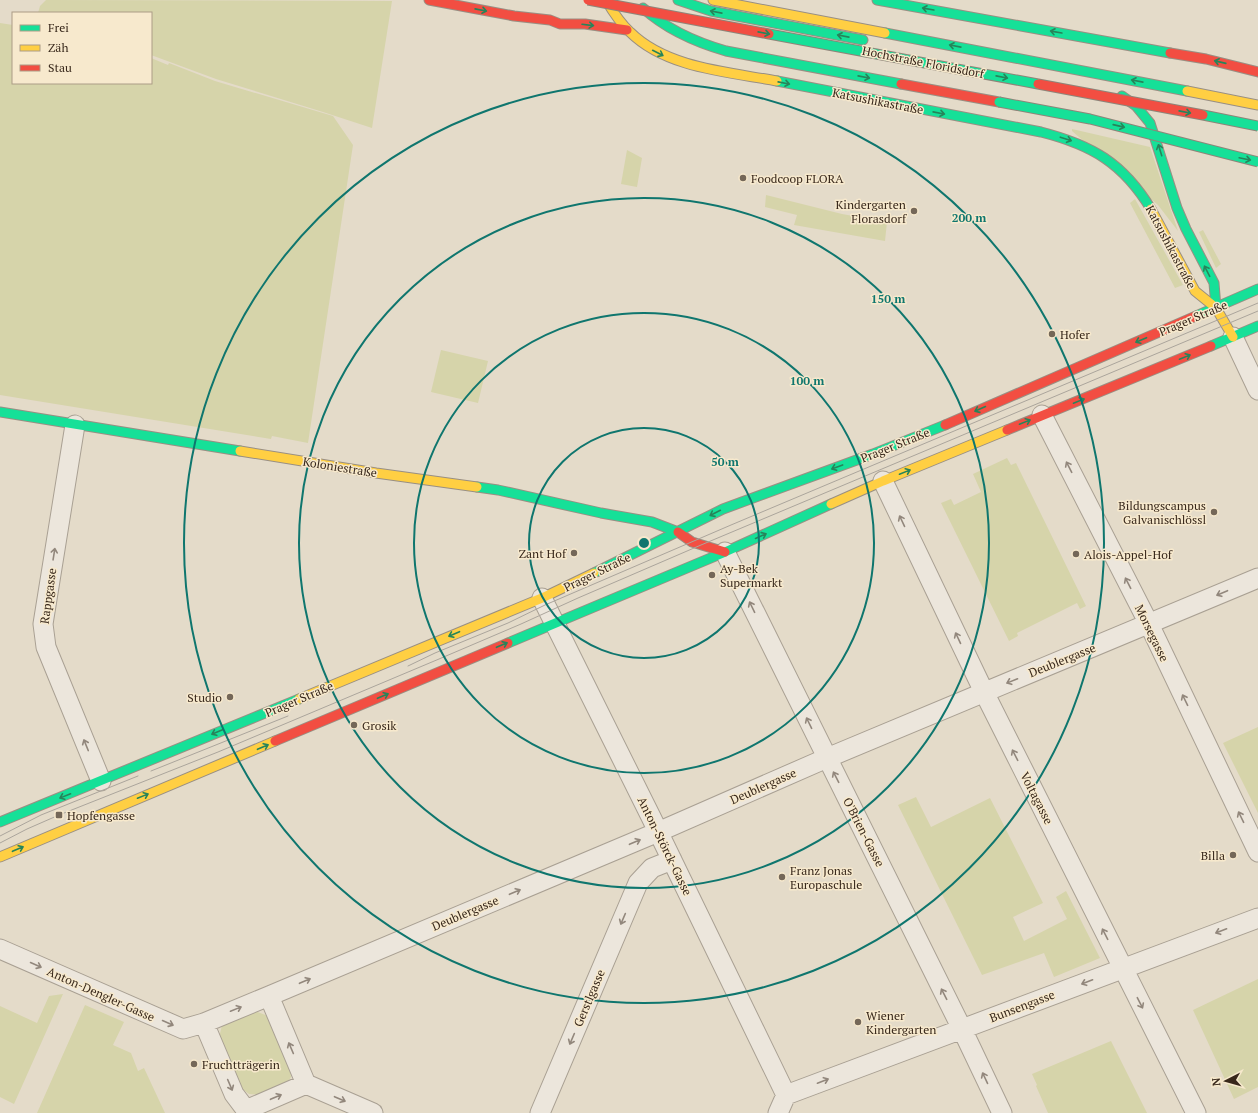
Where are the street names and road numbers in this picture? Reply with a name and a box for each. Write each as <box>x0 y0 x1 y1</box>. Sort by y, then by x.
street label: Hochstraße Floridsdorf <box>861 43 986 81</box>
street label: Katsushikastraße <box>831 85 925 117</box>
street label: Katsushikastraße <box>1143 203 1199 291</box>
street label: Prager Straße <box>1156 297 1230 339</box>
street label: Prager Straße <box>858 424 932 466</box>
street label: Koloniestraße <box>302 454 378 480</box>
street label: Prager Straße <box>561 549 633 595</box>
street label: Rappgasse <box>37 567 59 625</box>
street label: Morsegasse <box>1132 602 1172 664</box>
street label: Deublergasse <box>1026 640 1098 680</box>
street label: Prager Straße <box>262 678 336 720</box>
street label: Deublergasse <box>728 765 798 807</box>
street label: Voltagasse <box>1017 769 1057 827</box>
street label: Anton-Störck-Gasse <box>635 794 695 898</box>
street label: O'Brien-Gasse <box>840 795 888 869</box>
street label: Deublergasse <box>429 892 501 934</box>
street label: Anton-Dengler-Gasse <box>45 964 157 1024</box>
street label: Gerstlgasse <box>570 967 608 1029</box>
street label: Bunsengasse <box>987 987 1057 1025</box>

